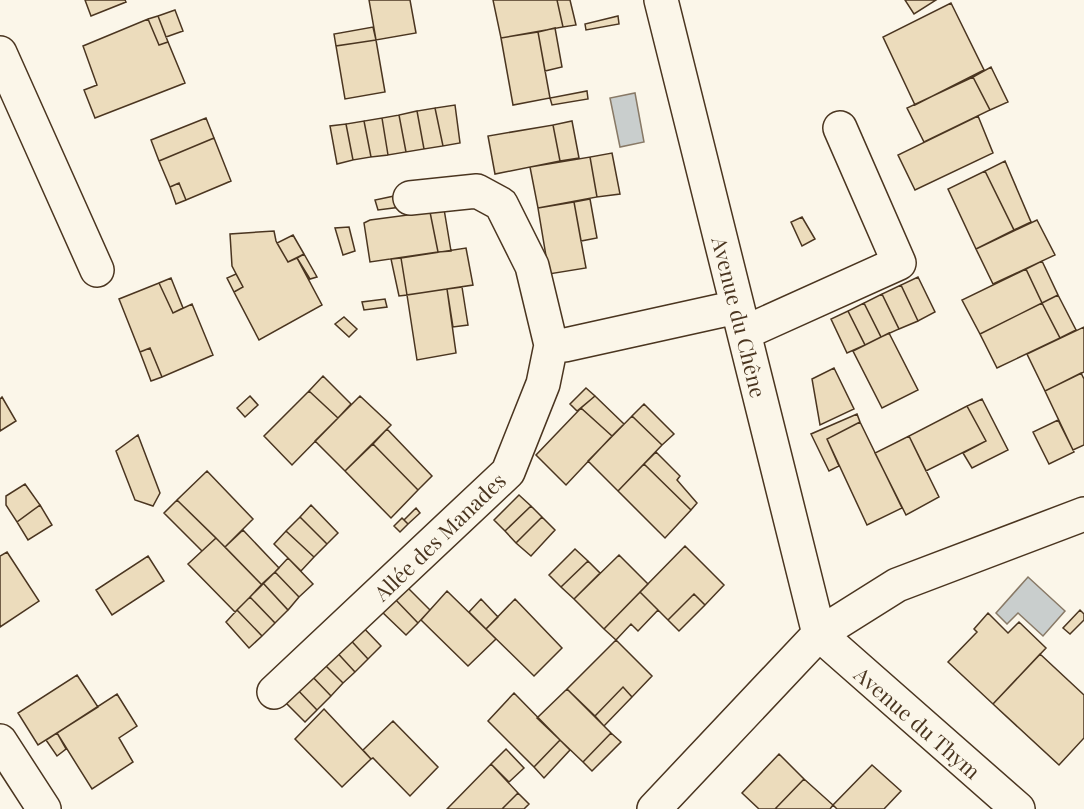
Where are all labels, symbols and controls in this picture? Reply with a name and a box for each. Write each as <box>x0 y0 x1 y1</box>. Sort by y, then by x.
street label: Avenue du Chêne <box>706 233 774 400</box>
street label: Allée des Manades <box>366 466 511 607</box>
street label: Avenue du Thym <box>848 659 987 785</box>

